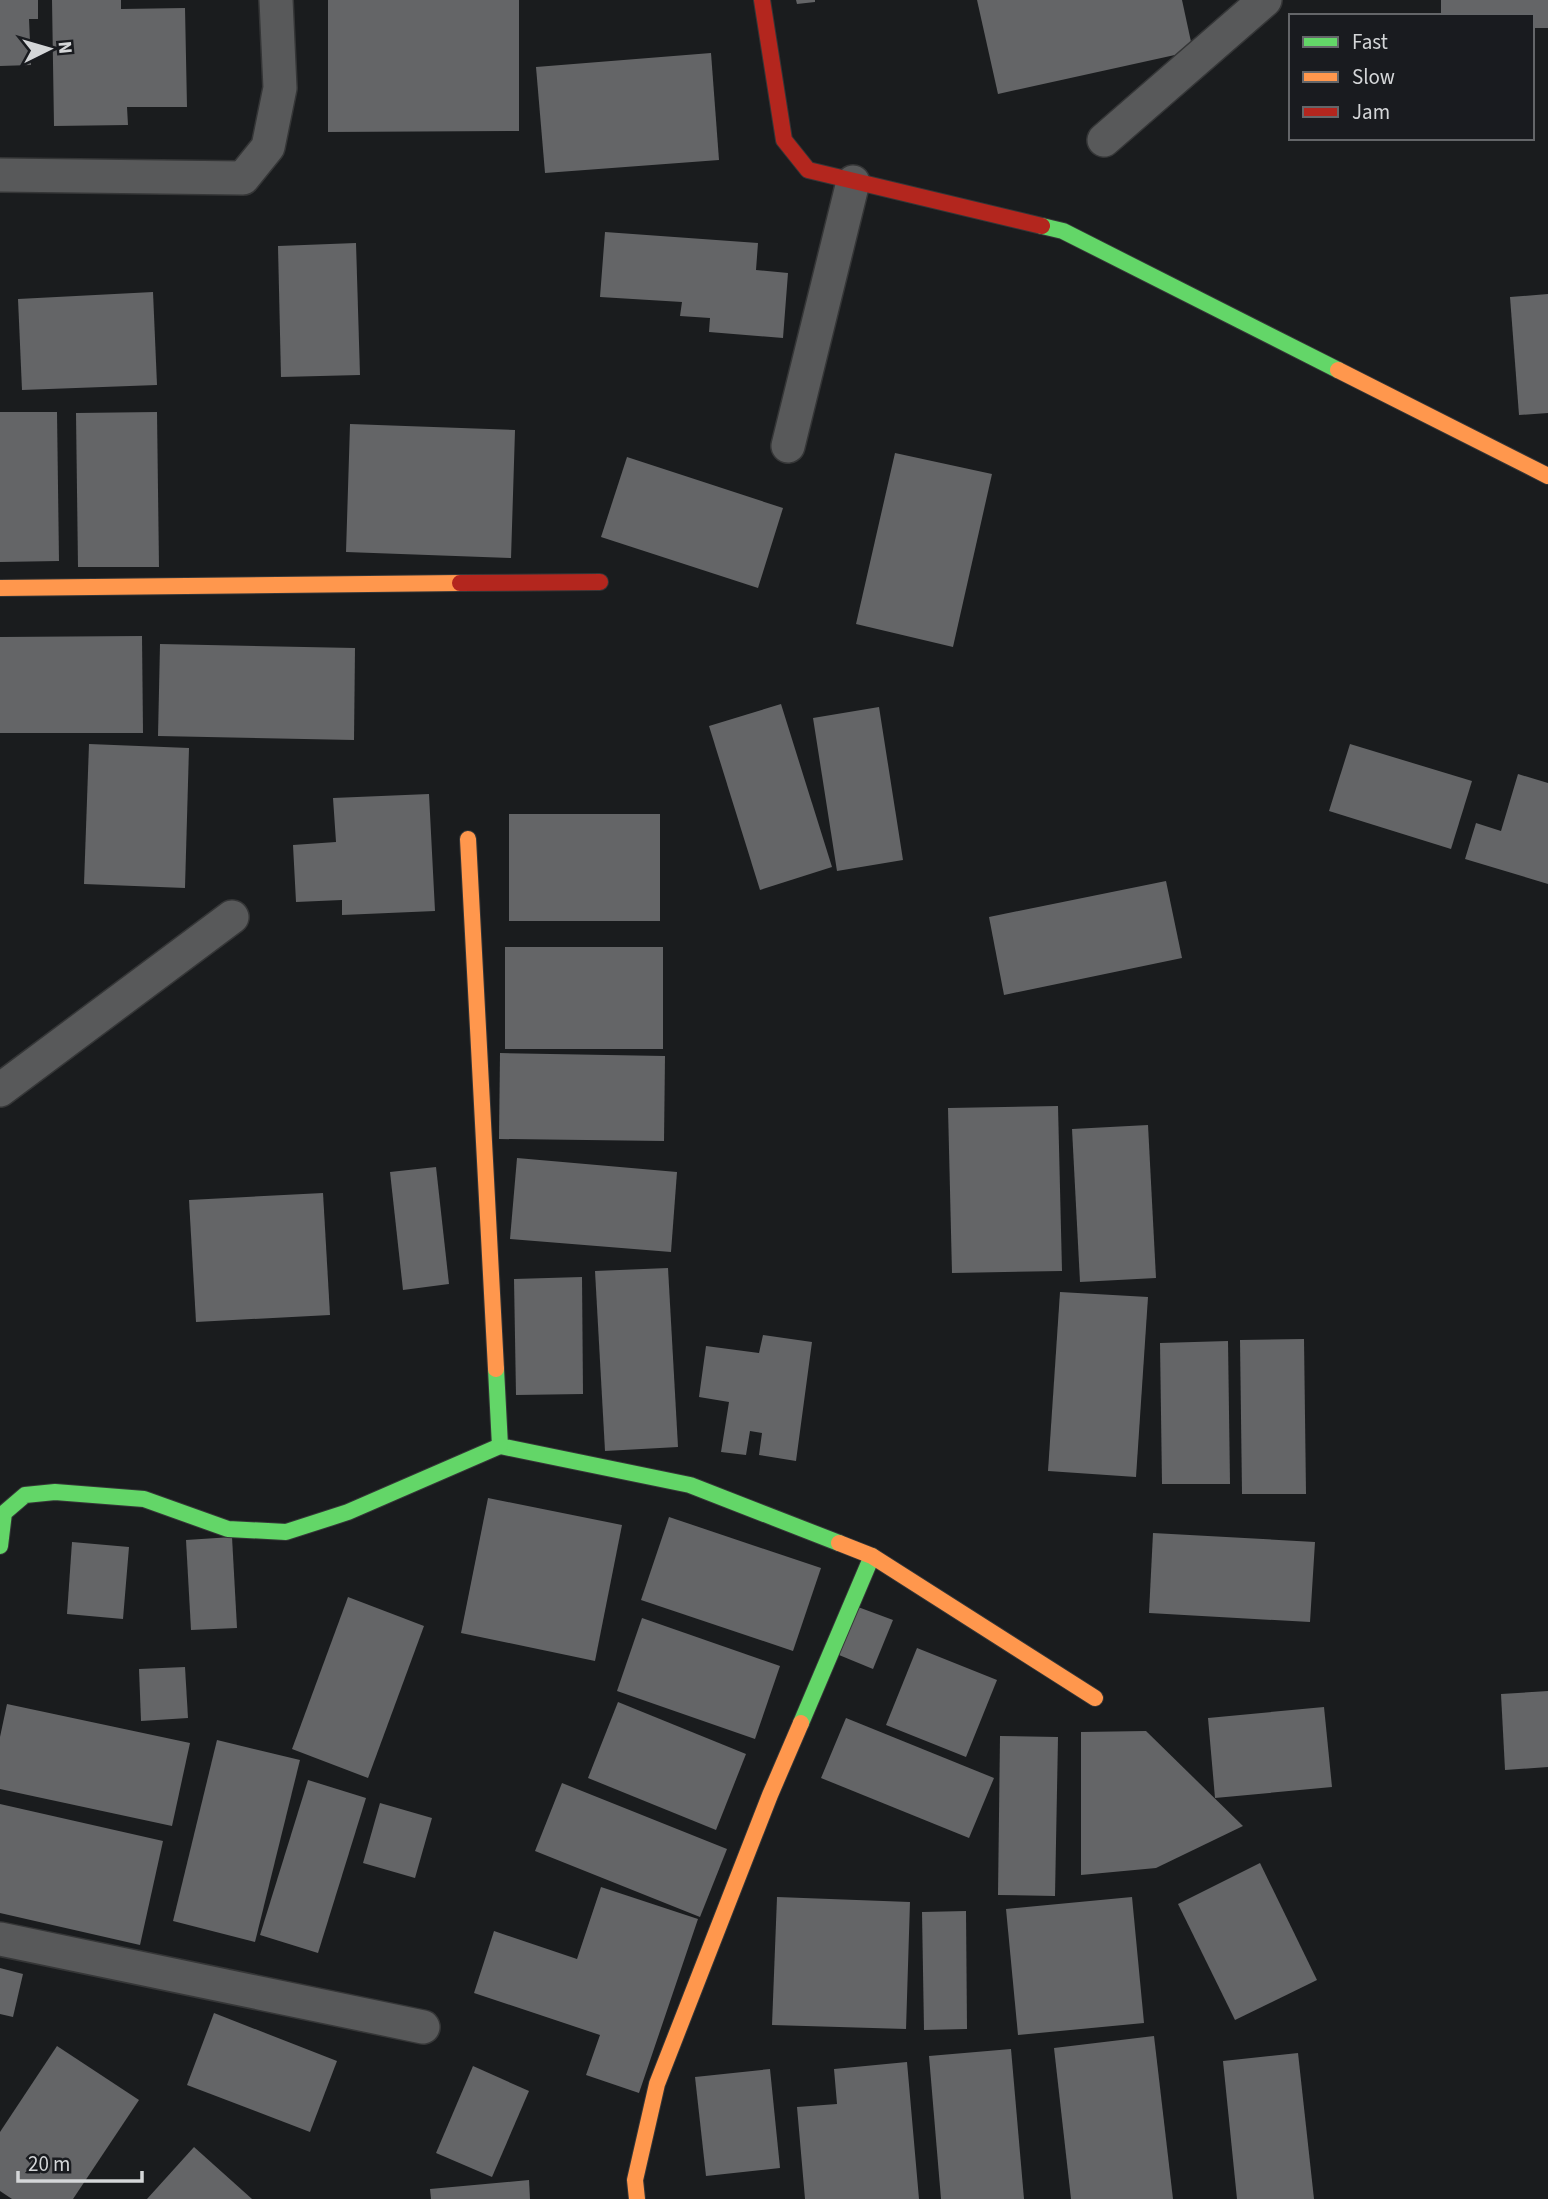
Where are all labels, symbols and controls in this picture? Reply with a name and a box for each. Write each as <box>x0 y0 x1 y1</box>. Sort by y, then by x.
north arrow <box>14 14 84 84</box>
legend <box>1289 14 1534 140</box>
text: Fast <box>1352 27 1388 57</box>
text: N <box>50 40 78 55</box>
text: Slow <box>1352 62 1395 92</box>
text: Jam <box>1352 97 1390 127</box>
scale bar <box>18 2140 142 2184</box>
text: 20 m <box>28 2149 70 2179</box>

